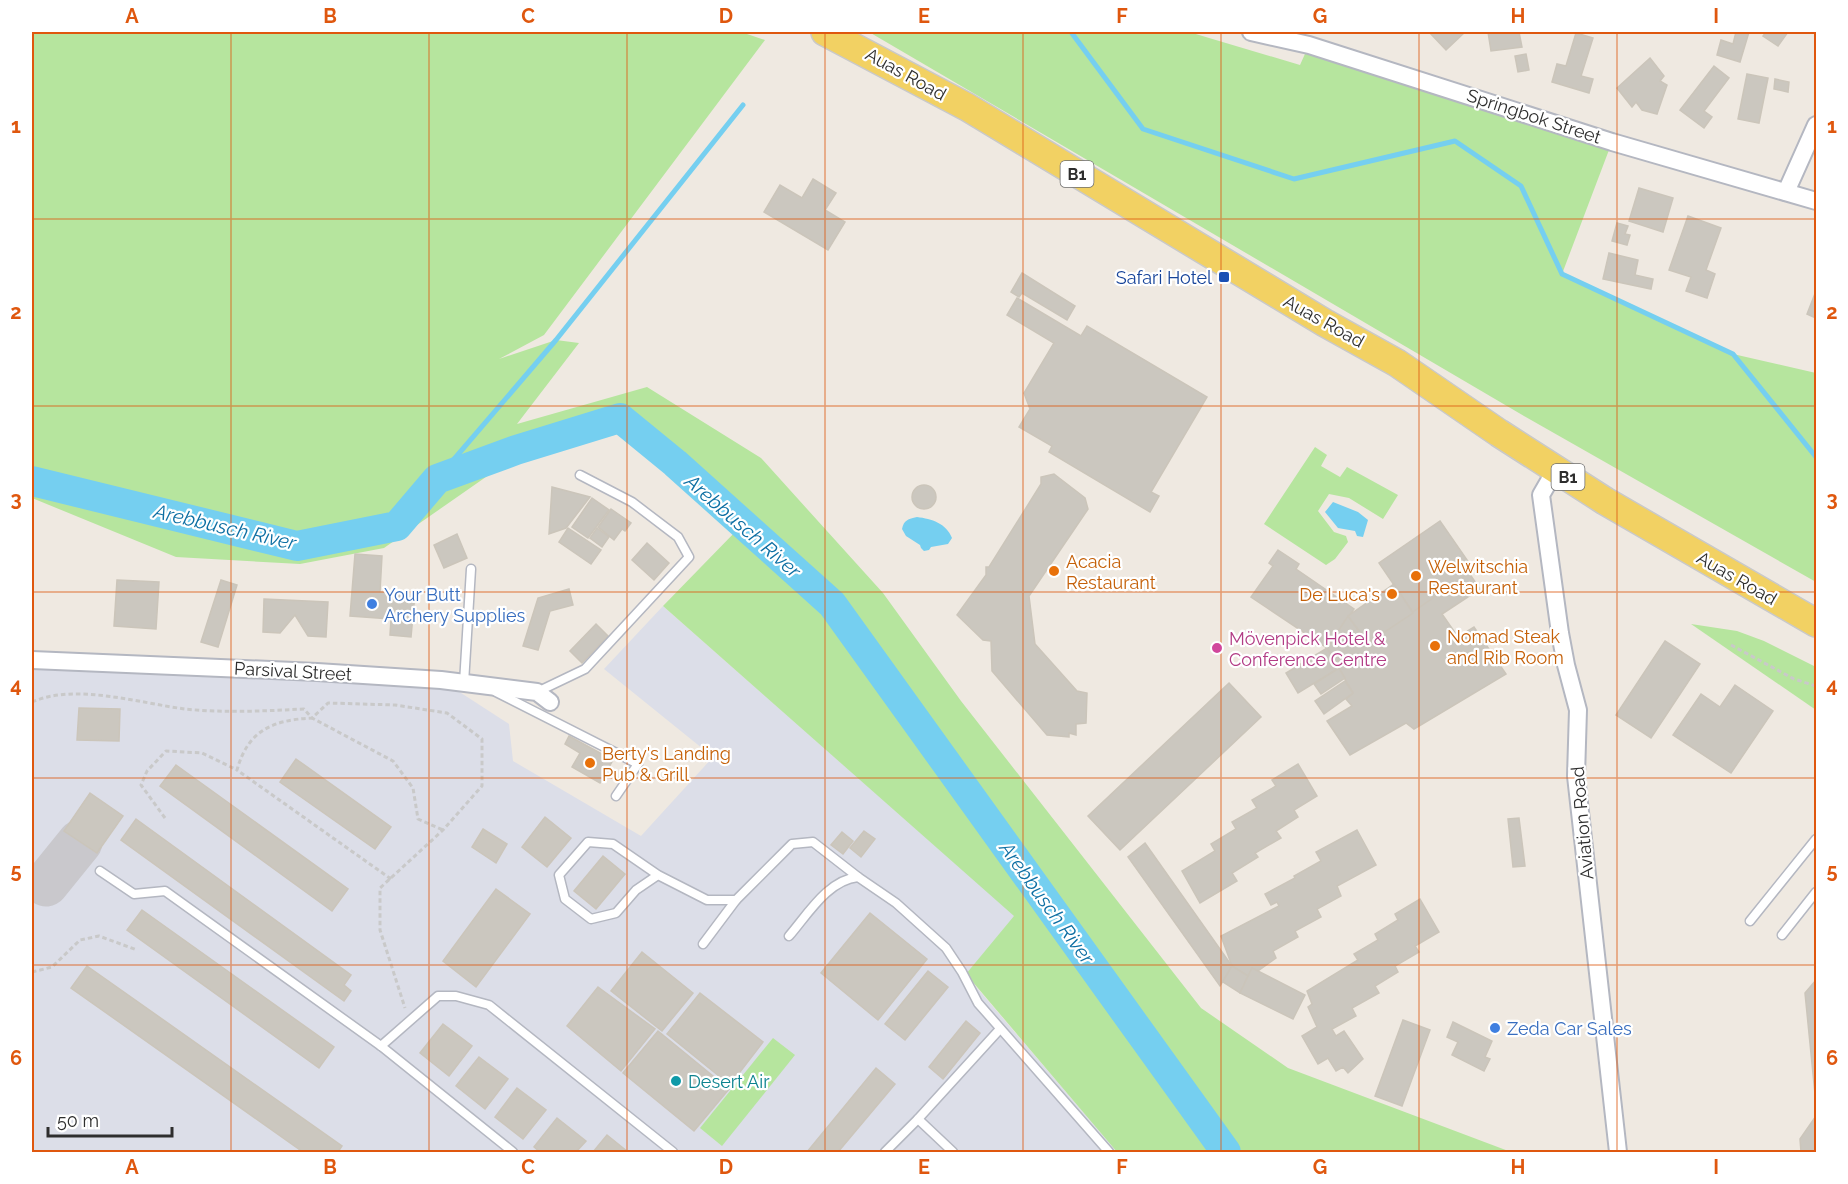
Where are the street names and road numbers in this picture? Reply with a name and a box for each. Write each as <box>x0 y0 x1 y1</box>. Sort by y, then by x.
street label: Auas Road <box>862 43 950 105</box>
street label: Springbok Street <box>1464 84 1604 148</box>
road number: B1 <box>1060 161 1094 187</box>
street label: Auas Road <box>1280 290 1368 352</box>
road number: B1 <box>1552 464 1584 490</box>
street label: Auas Road <box>1693 547 1781 609</box>
street label: Parsival Street <box>234 657 352 685</box>
street label: Aviation Road <box>1567 765 1597 881</box>

